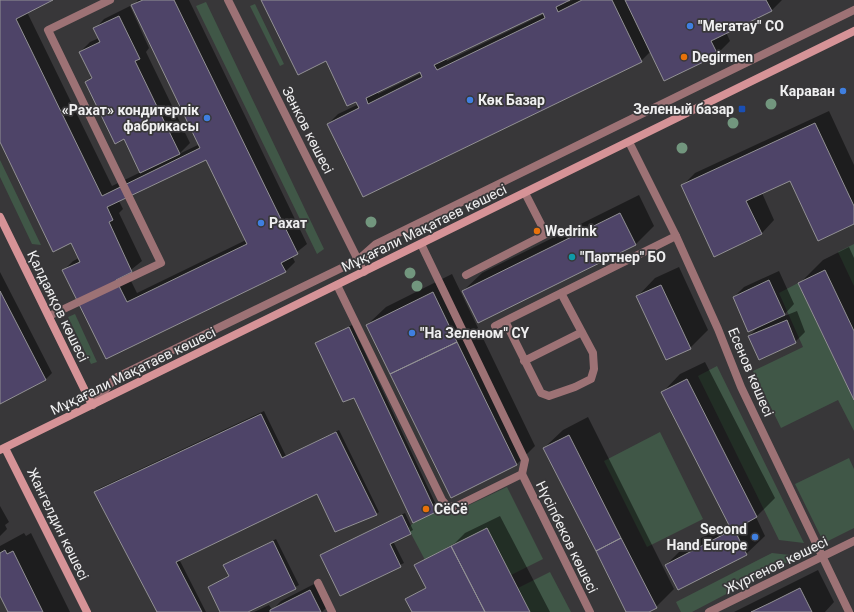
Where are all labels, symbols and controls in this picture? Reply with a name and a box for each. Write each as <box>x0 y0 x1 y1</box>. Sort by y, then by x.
place label: "Мегатау" СО <box>698 18 784 34</box>
marker: "Мегатау" СО <box>685 21 695 31</box>
place label: Degirmen <box>692 49 753 65</box>
marker: Degirmen <box>679 52 689 62</box>
place label: Караван <box>780 83 835 99</box>
street label: Зенков көшесі <box>279 84 337 176</box>
marker: Караван <box>838 86 848 96</box>
place label: Көк Базар <box>478 92 545 108</box>
marker: Көк Базар <box>465 95 475 105</box>
place label: Зеленый базар <box>633 101 734 117</box>
place label: «Рахат» кондитерлік фабрикасы <box>62 102 199 134</box>
marker: Зеленый базар <box>737 104 747 114</box>
marker: «Рахат» кондитерлік фабрикасы <box>202 113 212 123</box>
street label: Мұқағали Мақатаев көшесі <box>339 181 509 275</box>
place label: Рахат <box>269 215 307 231</box>
marker: Рахат <box>256 218 266 228</box>
place label: Wedrink <box>545 223 597 239</box>
marker: Wedrink <box>532 226 542 236</box>
street label: Қалдаяқов көшесі <box>24 248 92 364</box>
place label: "Партнер" БО <box>580 249 666 265</box>
marker: "Партнер" БО <box>567 252 577 262</box>
street label: Мұқағали Мақатаев көшесі <box>48 324 218 418</box>
place label: "На Зеленом" СҮ <box>420 325 530 341</box>
street label: Есенов көшесі <box>725 325 777 419</box>
marker: "На Зеленом" СҮ <box>407 328 417 338</box>
street label: Жангелдин көшесі <box>24 465 92 583</box>
street label: Нүсіпбеков көшесі <box>533 478 601 596</box>
place label: СёСё <box>434 501 468 517</box>
marker: СёСё <box>421 504 431 514</box>
place label: Second Hand Europe <box>667 521 747 553</box>
marker: Second Hand Europe <box>750 532 760 542</box>
street label: Жүргенов көшесі <box>722 533 830 597</box>

